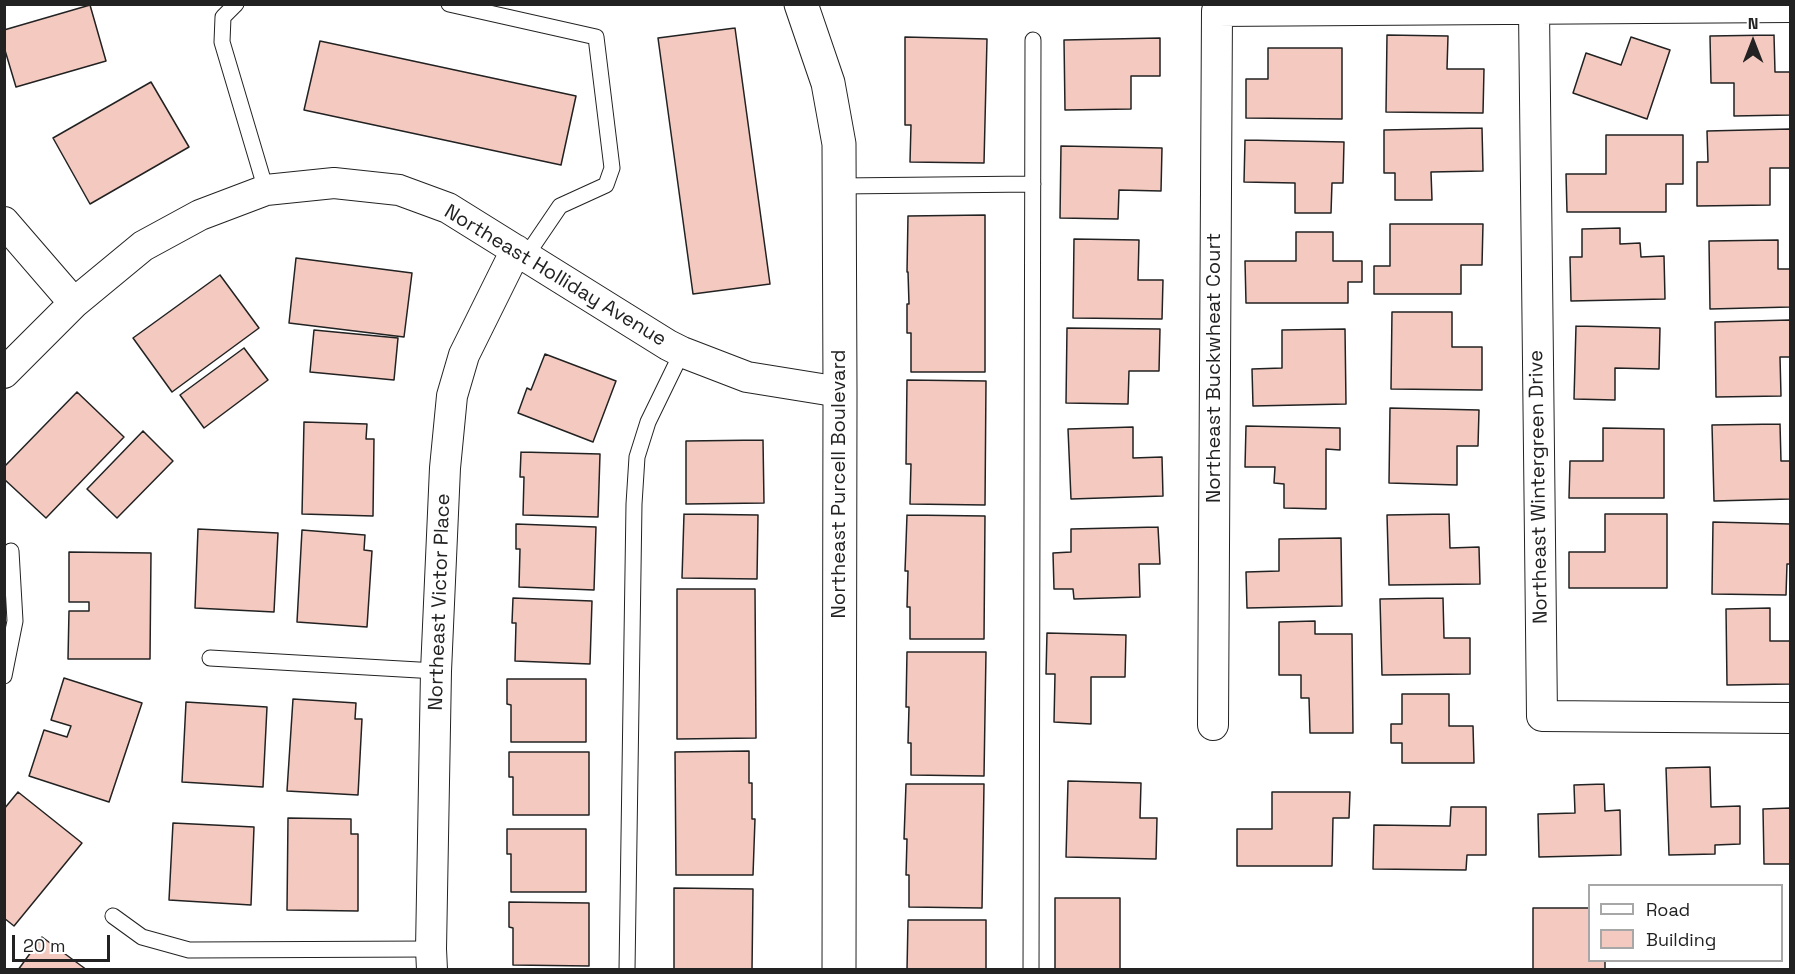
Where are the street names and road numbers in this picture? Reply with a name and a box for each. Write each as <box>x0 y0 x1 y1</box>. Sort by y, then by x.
street label: Northeast Holliday Avenue <box>440 200 670 352</box>
street label: Northeast Buckwheat Court <box>1203 233 1227 503</box>
street label: Northeast Purcell Boulevard <box>828 350 852 618</box>
street label: Northeast Wintergreen Drive <box>1525 350 1553 624</box>
street label: Northeast Victor Place <box>424 493 456 711</box>

